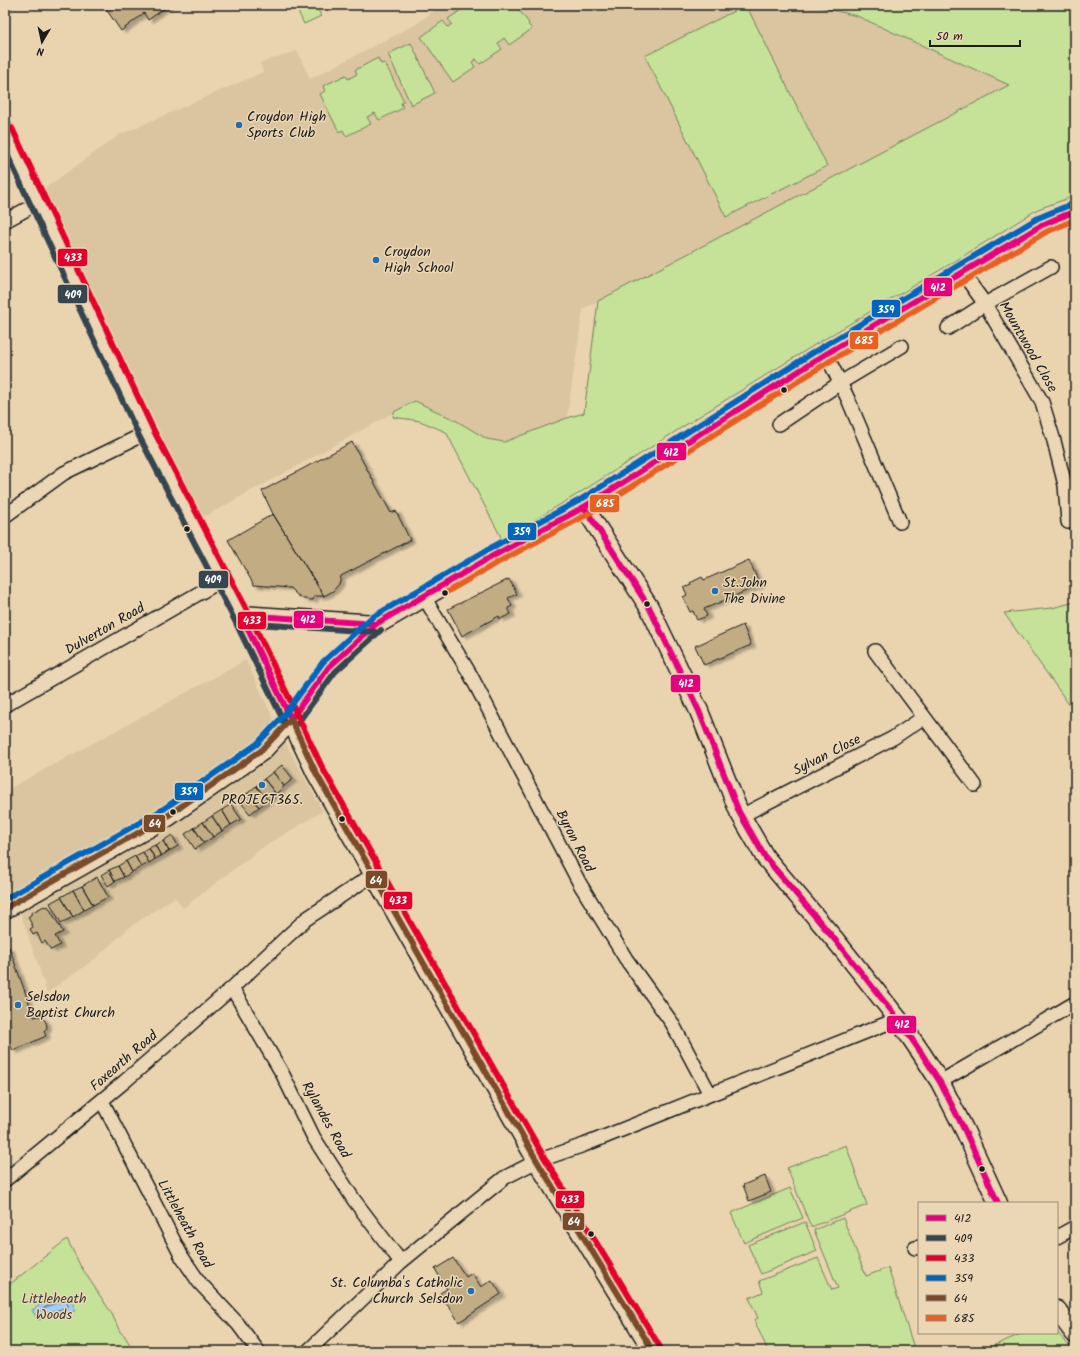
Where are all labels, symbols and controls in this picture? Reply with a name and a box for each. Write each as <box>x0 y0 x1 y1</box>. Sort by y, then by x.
north arrow <box>22 22 62 62</box>
scale bar <box>930 22 1020 48</box>
text: 50 m <box>936 27 963 46</box>
text: N <box>36 41 45 60</box>
place label: Croydon High Sports Club <box>247 106 326 144</box>
marker: Croydon High Sports Club <box>234 120 244 130</box>
place label: Croydon High School <box>384 241 454 279</box>
line badge: 433 <box>57 248 88 267</box>
text: 433 <box>64 249 82 267</box>
marker: Croydon High School <box>371 255 381 265</box>
line badge: 412 <box>923 277 953 297</box>
text: 412 <box>930 279 946 297</box>
line badge: 409 <box>57 284 88 304</box>
text: 409 <box>64 286 82 304</box>
street label: Mountwood Close <box>993 297 1063 397</box>
line badge: 359 <box>871 299 901 318</box>
text: 359 <box>876 301 895 319</box>
line badge: 685 <box>849 331 879 350</box>
text: 685 <box>855 332 874 350</box>
unlabelled marker <box>779 385 789 395</box>
line badge: 412 <box>656 442 687 461</box>
text: 412 <box>663 444 679 462</box>
line badge: 685 <box>589 494 620 513</box>
text: 685 <box>596 495 615 513</box>
line badge: 359 <box>507 522 537 541</box>
text: 359 <box>512 523 531 541</box>
unlabelled marker <box>182 524 192 534</box>
line badge: 409 <box>198 570 229 589</box>
text: 409 <box>204 571 222 589</box>
place label: St.John The Divine <box>723 572 786 610</box>
marker: St.John The Divine <box>710 586 720 596</box>
unlabelled marker <box>440 588 450 598</box>
street label: Dulverton Road <box>61 597 150 661</box>
unlabelled marker <box>642 599 652 609</box>
line badge: 412 <box>293 610 324 629</box>
line badge: 433 <box>237 611 267 630</box>
text: 412 <box>300 611 316 629</box>
text: 433 <box>243 612 261 630</box>
line badge: 412 <box>670 674 701 693</box>
text: 412 <box>678 675 694 693</box>
street label: Sylvan Close <box>789 728 865 781</box>
marker: PROJECT365. <box>257 780 267 790</box>
line badge: 359 <box>174 782 204 801</box>
text: 359 <box>179 783 198 801</box>
place label: PROJECT365. <box>221 789 303 811</box>
street label: Byron Road <box>550 806 601 877</box>
unlabelled marker <box>168 807 178 817</box>
line badge: 64 <box>143 814 166 833</box>
unlabelled marker <box>337 814 347 824</box>
text: 64 <box>149 815 161 833</box>
line badge: 64 <box>365 870 388 889</box>
text: 64 <box>370 872 382 890</box>
line badge: 433 <box>383 891 413 910</box>
text: 433 <box>389 892 407 910</box>
place label: Selsdon Baptist Church <box>26 986 115 1024</box>
marker: Selsdon Baptist Church <box>13 1000 23 1010</box>
line badge: 412 <box>886 1015 917 1034</box>
text: 412 <box>894 1016 910 1034</box>
street label: Foxearth Road <box>85 1025 164 1097</box>
street label: Rylandes Road <box>296 1077 357 1163</box>
unlabelled marker <box>977 1164 987 1174</box>
street label: Littleheath Road <box>151 1176 219 1273</box>
line badge: 433 <box>555 1190 585 1209</box>
text: 433 <box>561 1191 579 1209</box>
legend <box>918 1202 1058 1334</box>
text: 412 <box>954 1209 971 1228</box>
line badge: 64 <box>562 1212 585 1231</box>
text: 64 <box>568 1213 580 1231</box>
unlabelled marker <box>586 1229 596 1239</box>
text: 409 <box>954 1229 973 1248</box>
text: 433 <box>954 1249 974 1268</box>
text: 359 <box>954 1269 973 1288</box>
place label: St. Columba's Catholic Church Selsdon <box>330 1272 463 1310</box>
marker: St. Columba's Catholic Church Selsdon <box>466 1286 476 1296</box>
park label: Littleheath Woods <box>22 1288 86 1326</box>
text: 64 <box>954 1289 968 1308</box>
text: 685 <box>954 1309 976 1328</box>

